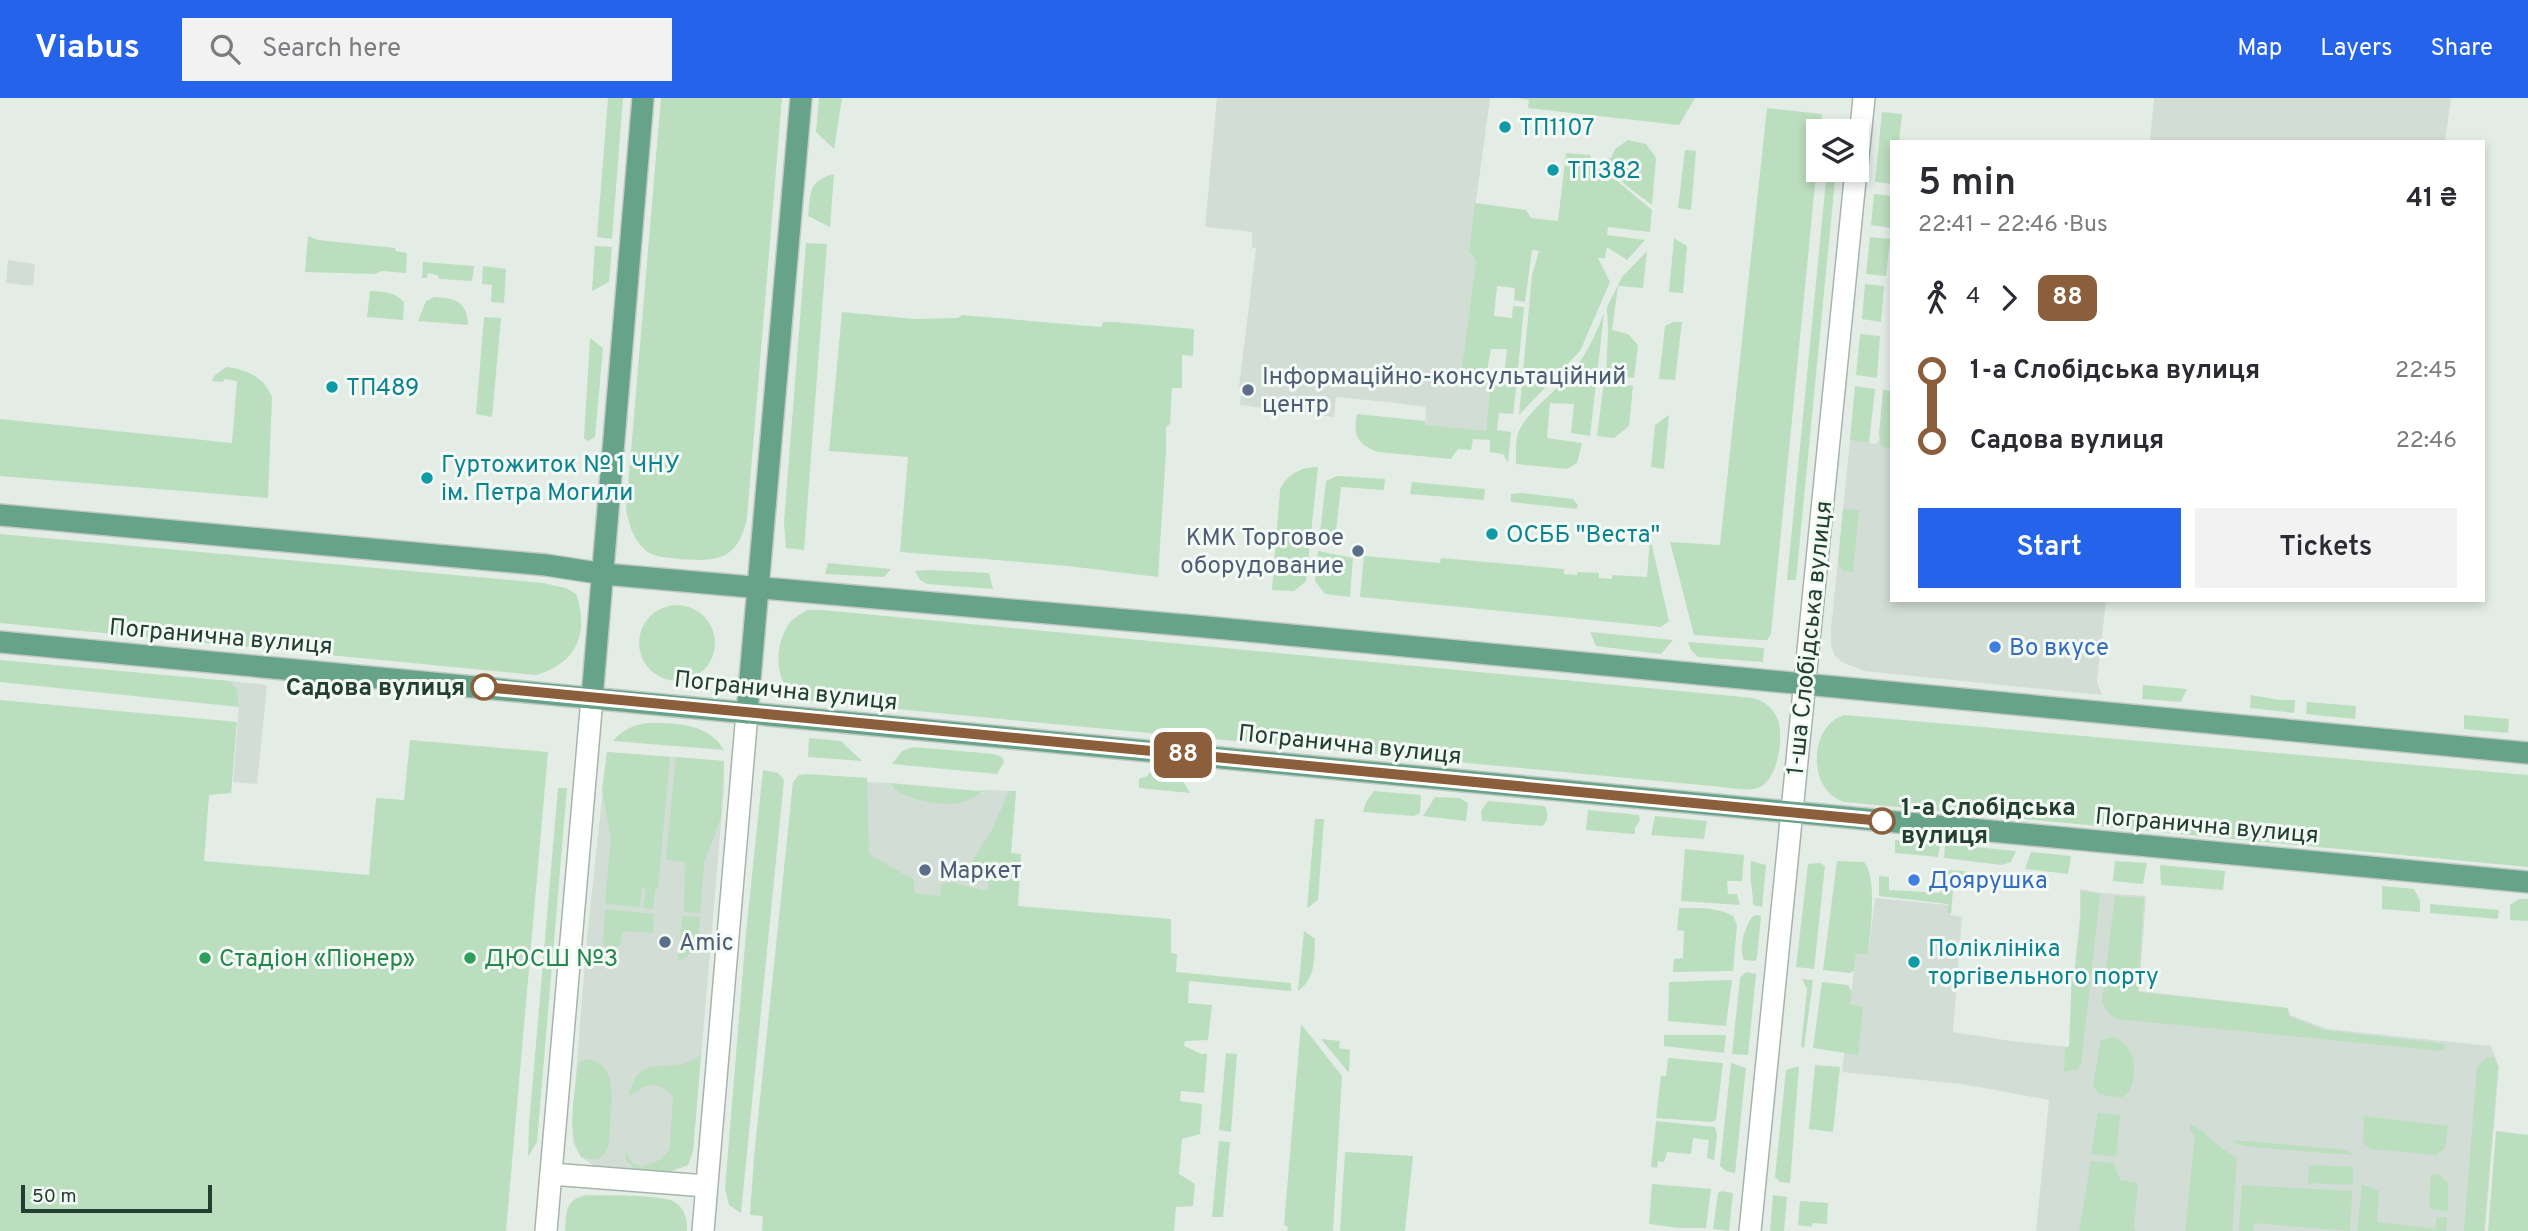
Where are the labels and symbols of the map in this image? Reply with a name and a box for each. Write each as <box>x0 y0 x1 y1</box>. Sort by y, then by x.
place label: ТП1107 <box>1519 114 1595 144</box>
marker: ТП1107 <box>1497 119 1513 135</box>
place label: ТП382 <box>1567 157 1641 187</box>
marker: ТП382 <box>1545 162 1561 178</box>
place label: Інформаційно-консультаційний центр <box>1262 363 1626 421</box>
place label: ТП489 <box>346 374 419 404</box>
marker: ТП489 <box>324 379 340 395</box>
marker: Інформаційно-консультаційний центр <box>1240 382 1256 398</box>
place label: Гуртожиток № 1 ЧНУ ім. Петра Могили <box>441 451 680 509</box>
marker: Гуртожиток № 1 ЧНУ ім. Петра Могили <box>419 470 435 486</box>
street label: 1-ша Слобідська вулиця <box>1782 499 1840 777</box>
place label: ОСББ "Веста" <box>1506 521 1660 551</box>
place label: КМК Торговое оборудование <box>1180 524 1344 582</box>
marker: ОСББ "Веста" <box>1484 526 1500 542</box>
marker: КМК Торговое оборудование <box>1350 543 1366 559</box>
street label: Погранична вулиця <box>108 613 334 663</box>
place label: Во вкусе <box>2009 634 2109 664</box>
marker: Во вкусе <box>1987 639 2003 655</box>
street label: Погранична вулиця <box>673 665 899 719</box>
place label: Садова вулиця <box>286 674 465 704</box>
marker: Садова вулиця <box>471 674 497 700</box>
street label: Погранична вулиця <box>1237 719 1463 773</box>
line badge: 88 <box>1152 732 1214 778</box>
place label: 1-а Слобідська вулиця <box>1901 794 2076 852</box>
street label: Погранична вулиця <box>2094 802 2320 852</box>
marker: 1-а Слобідська вулиця <box>1869 808 1895 834</box>
place label: Маркет <box>939 857 1022 887</box>
marker: Маркет <box>917 862 933 878</box>
place label: Доярушка <box>1928 867 2048 897</box>
marker: Доярушка <box>1906 872 1922 888</box>
place label: Amic <box>679 929 734 959</box>
marker: Amic <box>657 934 673 950</box>
place label: Поліклініка торгівельного порту <box>1928 935 2159 993</box>
place label: Стадіон «Піонер» <box>219 945 415 975</box>
place label: ДЮСШ №3 <box>484 945 618 975</box>
marker: Стадіон «Піонер» <box>197 950 213 966</box>
marker: ДЮСШ №3 <box>462 950 478 966</box>
marker: Поліклініка торгівельного порту <box>1906 954 1922 970</box>
scale bar <box>21 1182 212 1214</box>

